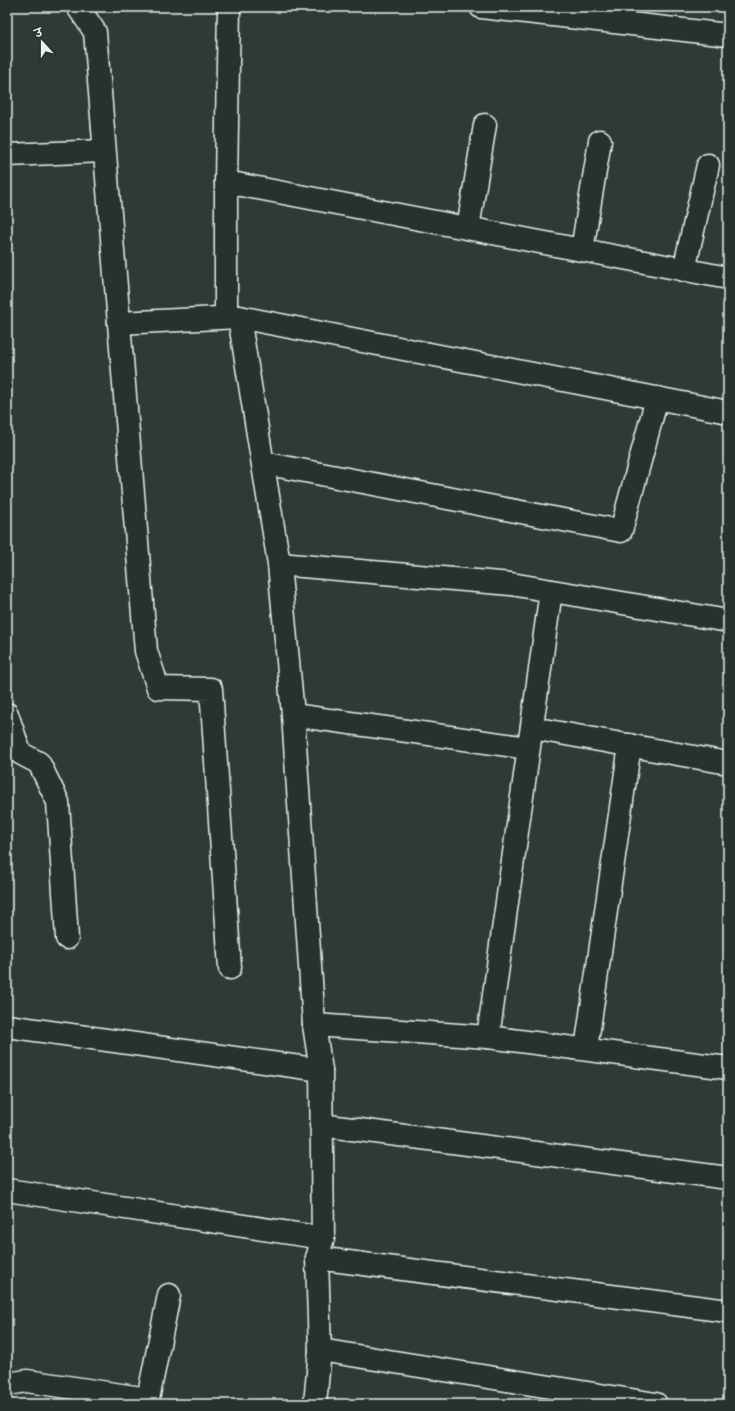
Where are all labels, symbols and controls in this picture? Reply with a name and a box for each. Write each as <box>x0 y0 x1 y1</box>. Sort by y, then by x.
north arrow <box>22 22 62 62</box>
text: उ <box>32 25 46 41</box>

